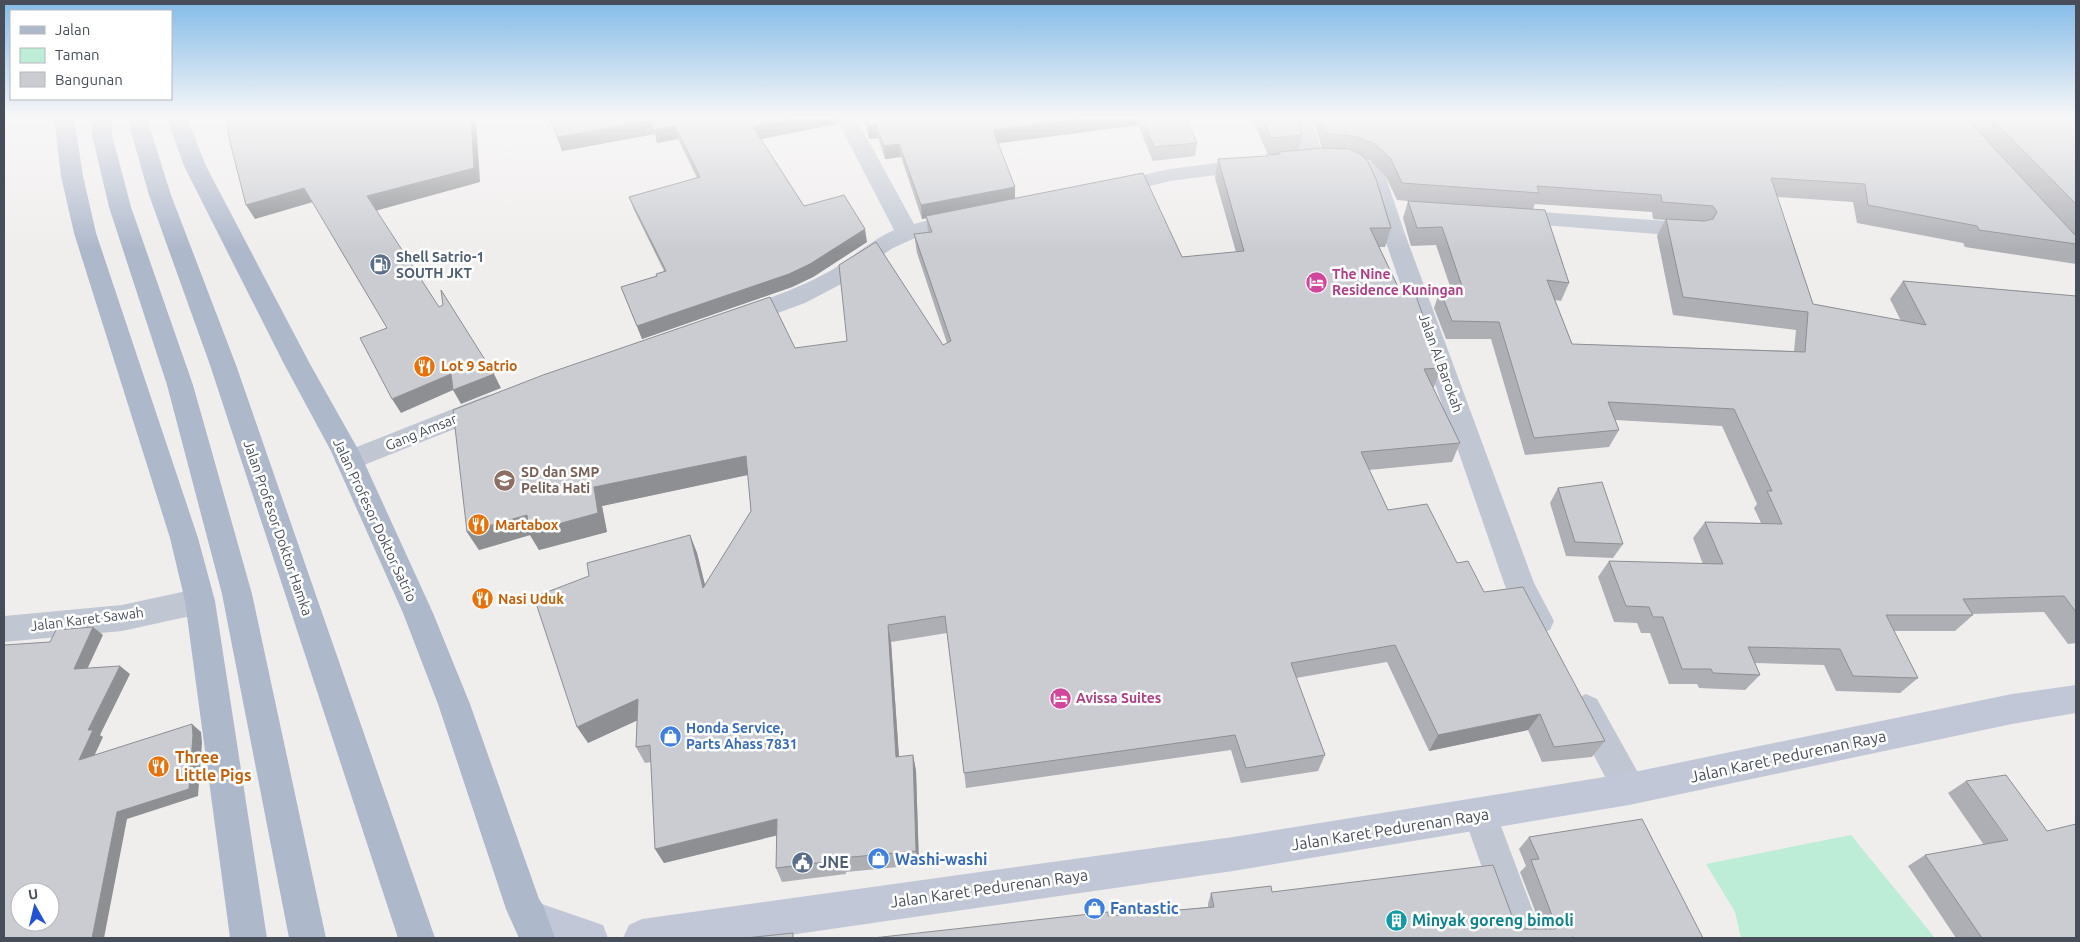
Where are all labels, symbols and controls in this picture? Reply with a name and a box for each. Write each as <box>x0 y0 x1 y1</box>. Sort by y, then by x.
legend <box>10 10 172 100</box>
text: Jalan <box>55 21 90 38</box>
text: Taman <box>55 46 100 63</box>
text: Bangunan <box>55 71 123 88</box>
place label: Shell Satrio-1 SOUTH JKT <box>396 249 484 281</box>
fuel station icon: Shell Satrio-1 SOUTH JKT <box>368 253 392 277</box>
place label: The Nine Residence Kuningan <box>1332 266 1464 298</box>
hotel icon: The Nine Residence Kuningan <box>1304 270 1328 294</box>
street label: Jalan Al Barokah <box>1416 311 1466 415</box>
restaurant icon: Lot 9 Satrio <box>413 354 437 378</box>
place label: Lot 9 Satrio <box>441 358 518 374</box>
street label: Gang Amsar <box>383 410 460 454</box>
street label: Jalan Profesor Doktor Satrio <box>330 436 420 604</box>
street label: Jalan Profesor Doktor Hamka <box>240 438 316 618</box>
place label: SD dan SMP Pelita Hati <box>521 464 599 496</box>
school or university icon: SD dan SMP Pelita Hati <box>493 468 517 492</box>
restaurant icon: Martabox <box>467 513 491 537</box>
place label: Martabox <box>495 517 559 533</box>
restaurant icon: Nasi Uduk <box>470 587 494 611</box>
place label: Nasi Uduk <box>498 591 564 607</box>
street label: Jalan Karet Sawah <box>29 604 145 634</box>
hotel icon: Avissa Suites <box>1048 686 1072 710</box>
place label: Avissa Suites <box>1076 690 1162 706</box>
place label: Honda Service, Parts Ahass 7831 <box>686 720 798 752</box>
shop icon: Honda Service, Parts Ahass 7831 <box>658 724 682 748</box>
street label: Jalan Karet Pedurenan Raya <box>1688 726 1888 786</box>
place label: Three Little Pigs <box>175 748 251 784</box>
restaurant icon: Three Little Pigs <box>147 754 171 778</box>
street label: Jalan Karet Pedurenan Raya <box>1290 804 1490 854</box>
shop icon: Washi-washi <box>867 847 891 871</box>
public building icon: JNE <box>791 850 815 874</box>
place label: Washi-washi <box>895 850 987 868</box>
place label: JNE <box>819 853 849 871</box>
street label: Jalan Karet Pedurenan Raya <box>889 865 1089 911</box>
north arrow <box>10 882 60 932</box>
text: U <box>27 886 39 903</box>
shop icon: Fantastic <box>1082 896 1106 920</box>
place label: Fantastic <box>1110 899 1179 917</box>
building icon: Minyak goreng bimoli <box>1384 908 1408 932</box>
place label: Minyak goreng bimoli <box>1412 911 1574 929</box>

